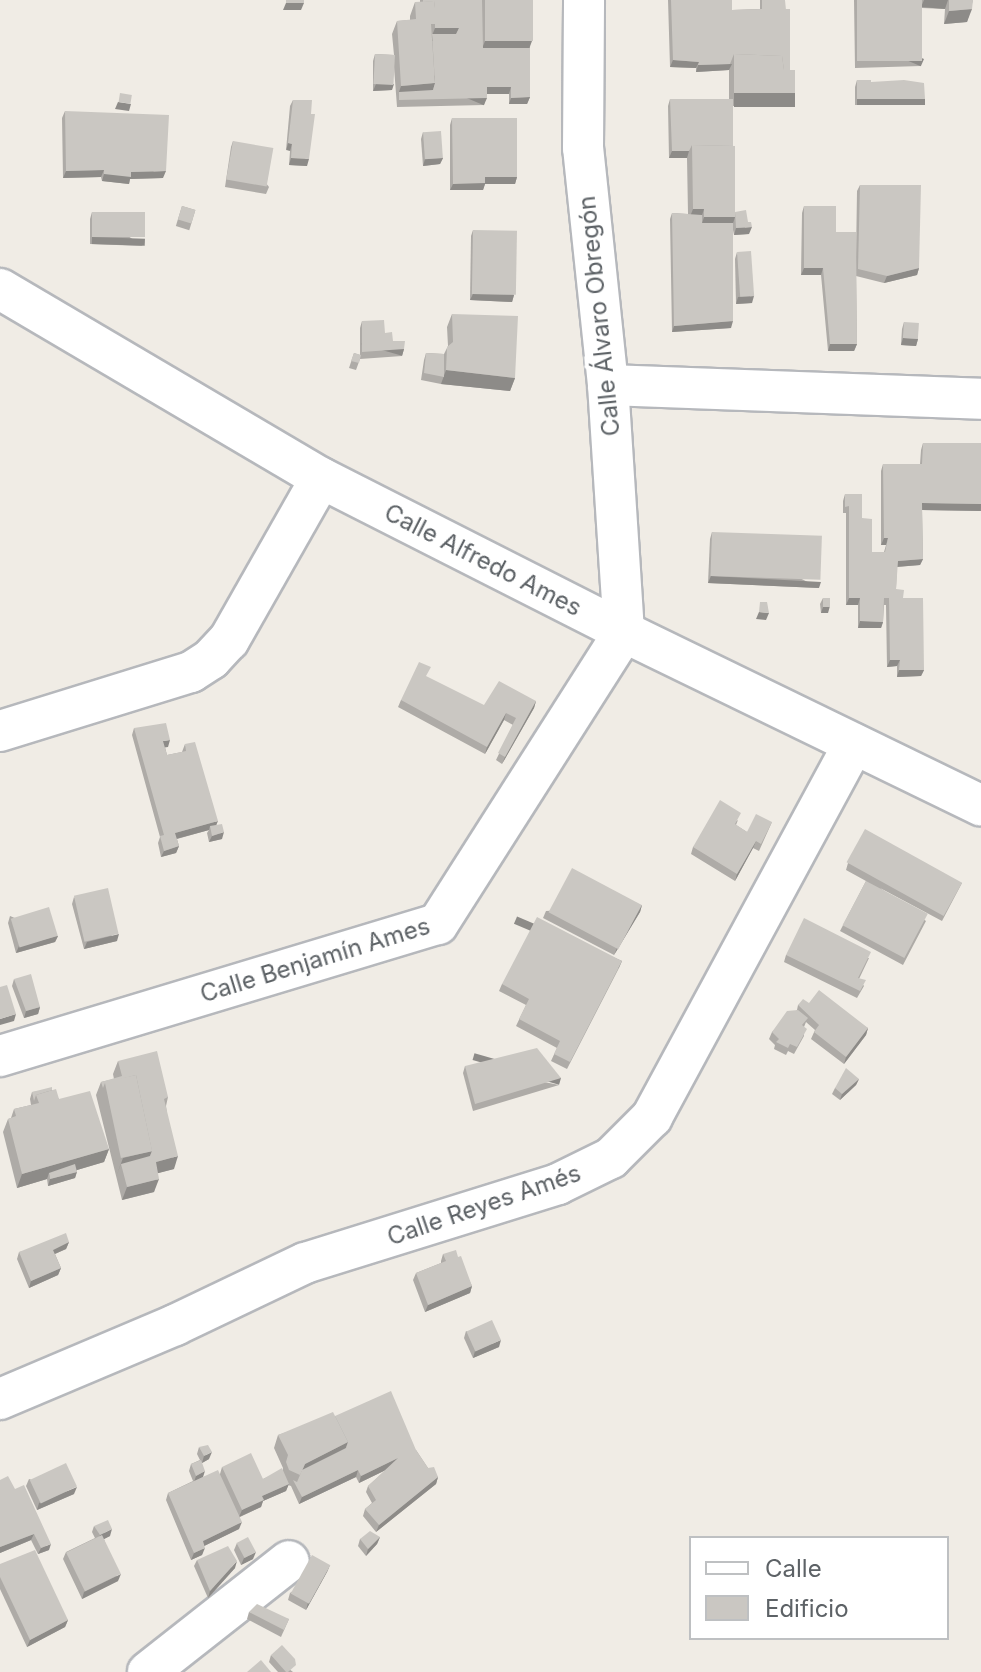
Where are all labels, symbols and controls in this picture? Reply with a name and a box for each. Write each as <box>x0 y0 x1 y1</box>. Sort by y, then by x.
street label: Calle Álvaro Obregón <box>572 194 626 438</box>
street label: Calle Alfredo Ames <box>380 498 586 622</box>
street label: Calle Benjamín Ames <box>197 911 433 1009</box>
street label: Calle Reyes Amés <box>384 1158 584 1252</box>
legend <box>689 1536 949 1640</box>
text: Calle <box>765 1554 822 1583</box>
text: Edificio <box>765 1594 849 1623</box>

